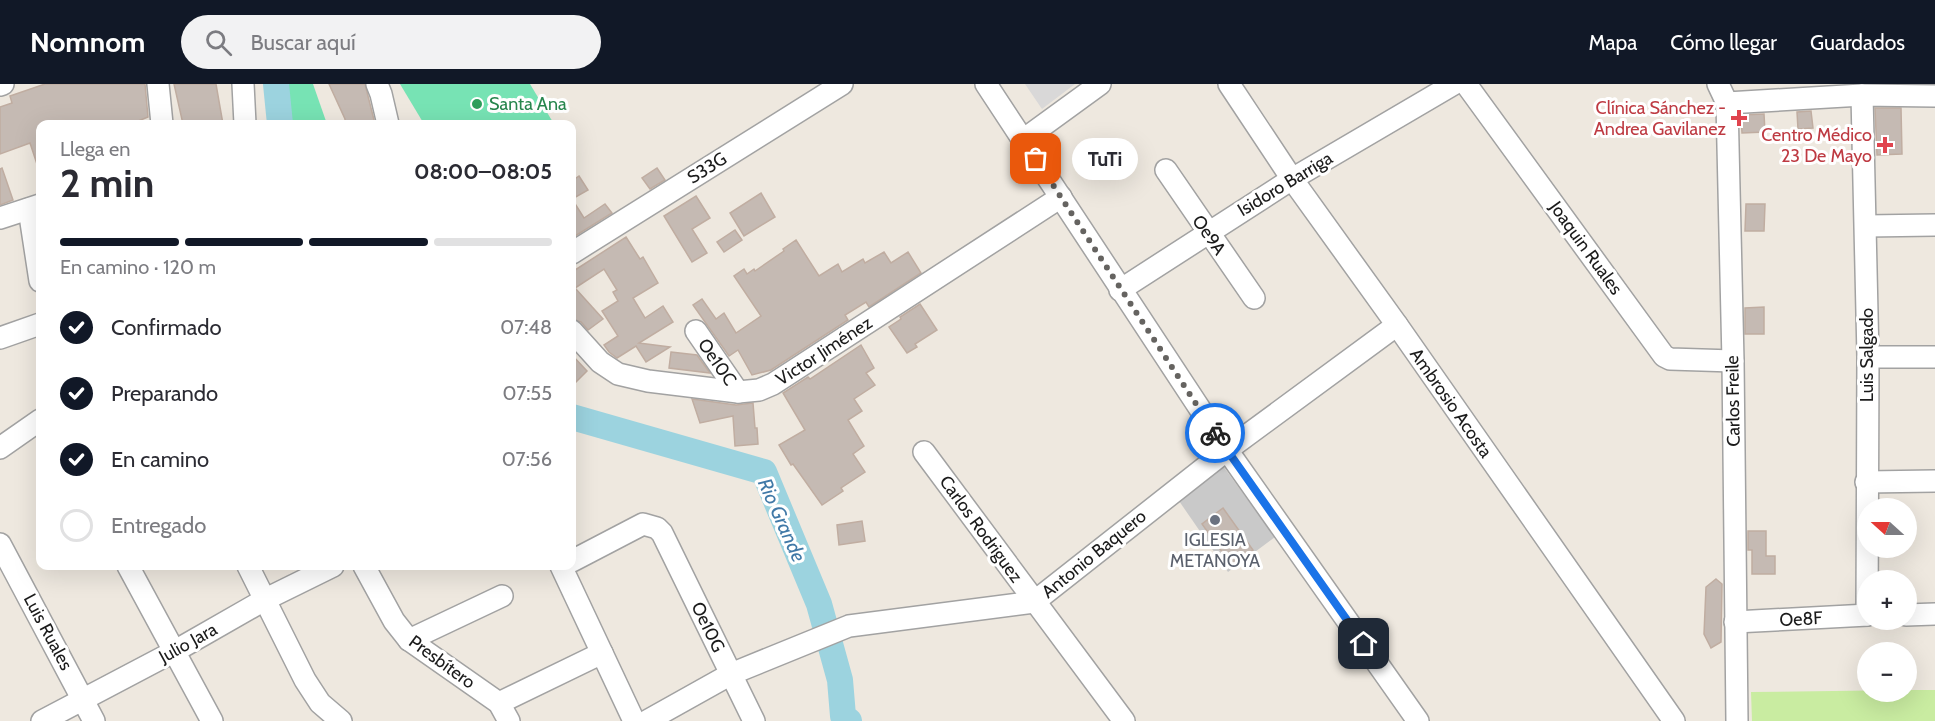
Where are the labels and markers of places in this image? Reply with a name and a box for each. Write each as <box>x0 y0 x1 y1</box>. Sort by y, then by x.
place label: Santa Ana <box>489 93 567 115</box>
marker: Santa Ana <box>470 97 484 111</box>
place label: Clínica Sánchez - Andrea Gavilanez <box>1594 97 1727 140</box>
marker: Clínica Sánchez - Andrea Gavilanez <box>1730 109 1748 127</box>
place label: Centro Médico 23 De Mayo <box>1761 124 1872 167</box>
pin <box>1010 133 1061 184</box>
marker: Centro Médico 23 De Mayo <box>1876 136 1894 154</box>
callout: TuTi <box>1072 138 1138 180</box>
marker: IGLESIA METANOYA <box>1208 513 1222 527</box>
place label: IGLESIA METANOYA <box>1170 529 1260 572</box>
pin <box>1338 618 1389 669</box>

